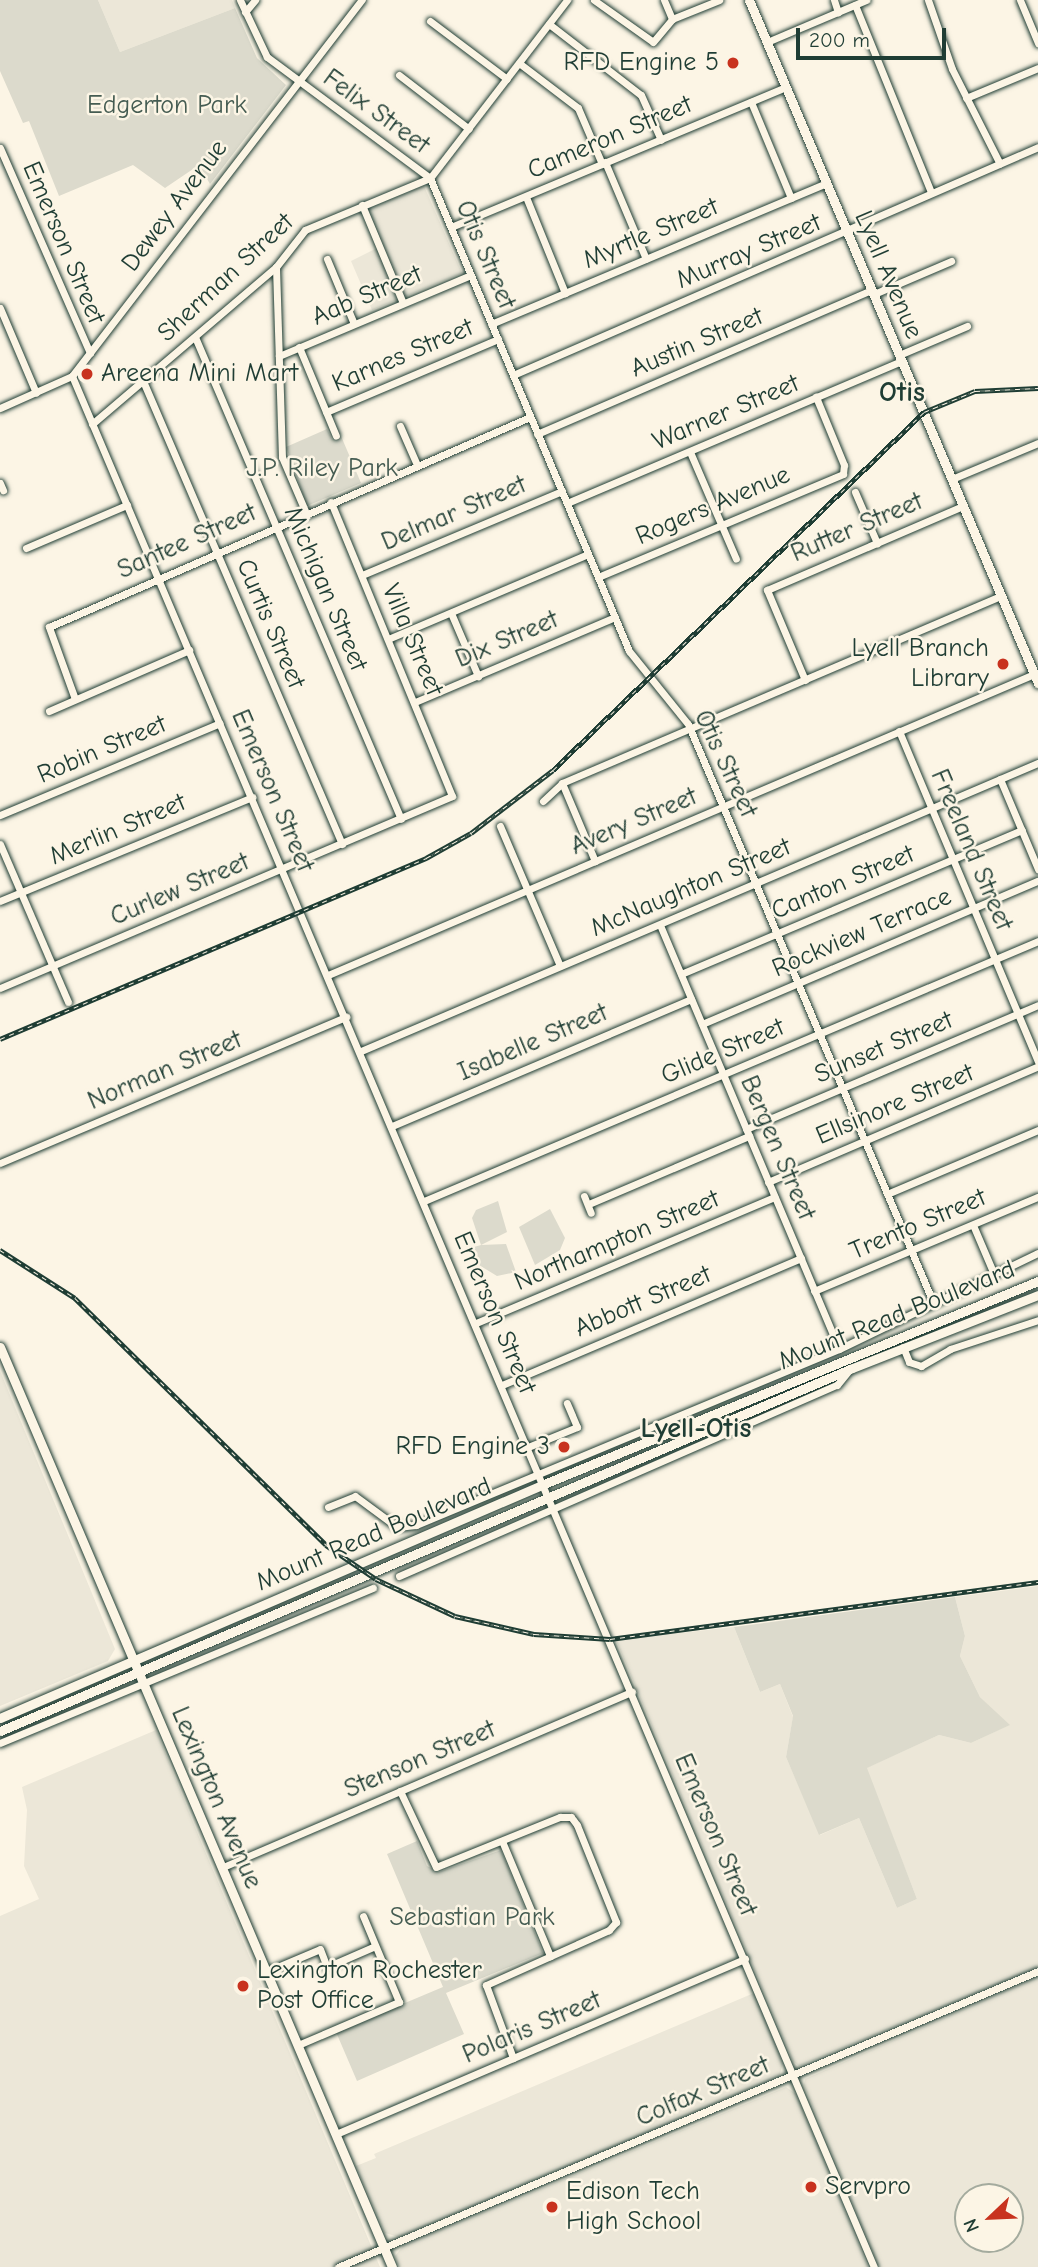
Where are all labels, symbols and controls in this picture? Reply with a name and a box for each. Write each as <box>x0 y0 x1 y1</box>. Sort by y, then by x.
scale bar <box>800 14 950 58</box>
text: 200 m <box>809 28 870 52</box>
place label: RFD Engine 5 <box>564 47 719 79</box>
marker: RFD Engine 5 <box>725 55 741 71</box>
street label: Felix Street <box>317 63 435 161</box>
street label: Cameron Street <box>523 89 697 187</box>
park label: Edgerton Park <box>87 90 247 122</box>
street label: Dewey Avenue <box>115 134 235 278</box>
street label: Emerson Street <box>15 157 111 329</box>
street label: Myrtle Street <box>579 192 723 276</box>
street label: Otis Street <box>448 196 522 314</box>
street label: Lyell Avenue <box>847 206 929 344</box>
street label: Sherman Street <box>151 207 301 349</box>
street label: Murray Street <box>672 208 826 296</box>
street label: Aab Street <box>307 259 427 333</box>
street label: Austin Street <box>626 301 768 385</box>
street label: Karnes Street <box>328 312 478 400</box>
place label: Areena Mini Mart <box>101 358 298 390</box>
marker: Areena Mini Mart <box>79 366 95 382</box>
street label: Warner Street <box>648 368 804 458</box>
district label: Otis <box>879 375 925 409</box>
park label: J.P. Riley Park <box>246 453 398 485</box>
street label: Rogers Avenue <box>631 459 795 553</box>
street label: Delmar Street <box>377 470 531 558</box>
street label: Rutter Street <box>786 486 928 570</box>
street label: Santee Street <box>113 498 261 586</box>
street label: Michigan Street <box>276 502 374 676</box>
street label: Curtis Street <box>229 555 311 693</box>
street label: Villa Street <box>375 579 449 701</box>
street label: Dix Street <box>451 604 563 676</box>
place label: Lyell Branch Library <box>851 633 989 694</box>
marker: Lyell Branch Library <box>995 656 1011 672</box>
street label: Emerson Street <box>224 705 320 877</box>
street label: Otis Street <box>687 705 763 823</box>
street label: Robin Street <box>33 709 171 791</box>
street label: Freeland Street <box>923 765 1019 935</box>
street label: Avery Street <box>566 781 702 863</box>
street label: Merlin Street <box>45 787 191 873</box>
street label: McNaughton Street <box>586 832 796 944</box>
street label: Canton Street <box>767 839 919 927</box>
street label: Curlew Street <box>106 847 254 933</box>
street label: Rockview Terrace <box>768 881 956 985</box>
street label: Isabelle Street <box>454 997 612 1089</box>
street label: Sunset Street <box>810 1005 958 1091</box>
street label: Glide Street <box>657 1012 789 1092</box>
street label: Norman Street <box>83 1025 247 1117</box>
street label: Ellsinore Street <box>811 1058 979 1152</box>
street label: Bergen Street <box>733 1071 821 1225</box>
street label: Trento Street <box>845 1182 991 1268</box>
street label: Northampton Street <box>510 1184 724 1298</box>
street label: Emerson Street <box>446 1227 542 1399</box>
street label: Mount Read Boulevard <box>774 1254 1020 1378</box>
street label: Abbott Street <box>570 1259 716 1345</box>
district label: Lyell-Otis <box>641 1411 751 1445</box>
place label: RFD Engine 3 <box>395 1431 550 1463</box>
marker: RFD Engine 3 <box>556 1439 572 1455</box>
street label: Mount Read Boulevard <box>252 1471 496 1599</box>
street label: Lexington Avenue <box>164 1702 268 1894</box>
street label: Stenson Street <box>340 1714 500 1806</box>
street label: Emerson Street <box>667 1749 763 1921</box>
park label: Sebastian Park <box>389 1902 555 1934</box>
place label: Lexington Rochester Post Office <box>257 1955 482 2016</box>
marker: Lexington Rochester Post Office <box>235 1978 251 1994</box>
street label: Polaris Street <box>458 1985 606 2071</box>
street label: Colfax Street <box>632 2050 774 2134</box>
place label: Servpro <box>825 2171 911 2203</box>
place label: Edison Tech High School <box>566 2176 701 2238</box>
marker: Servpro <box>803 2179 819 2195</box>
north arrow <box>954 2183 1024 2253</box>
marker: Edison Tech High School <box>544 2199 560 2215</box>
text: N <box>959 2215 984 2235</box>

